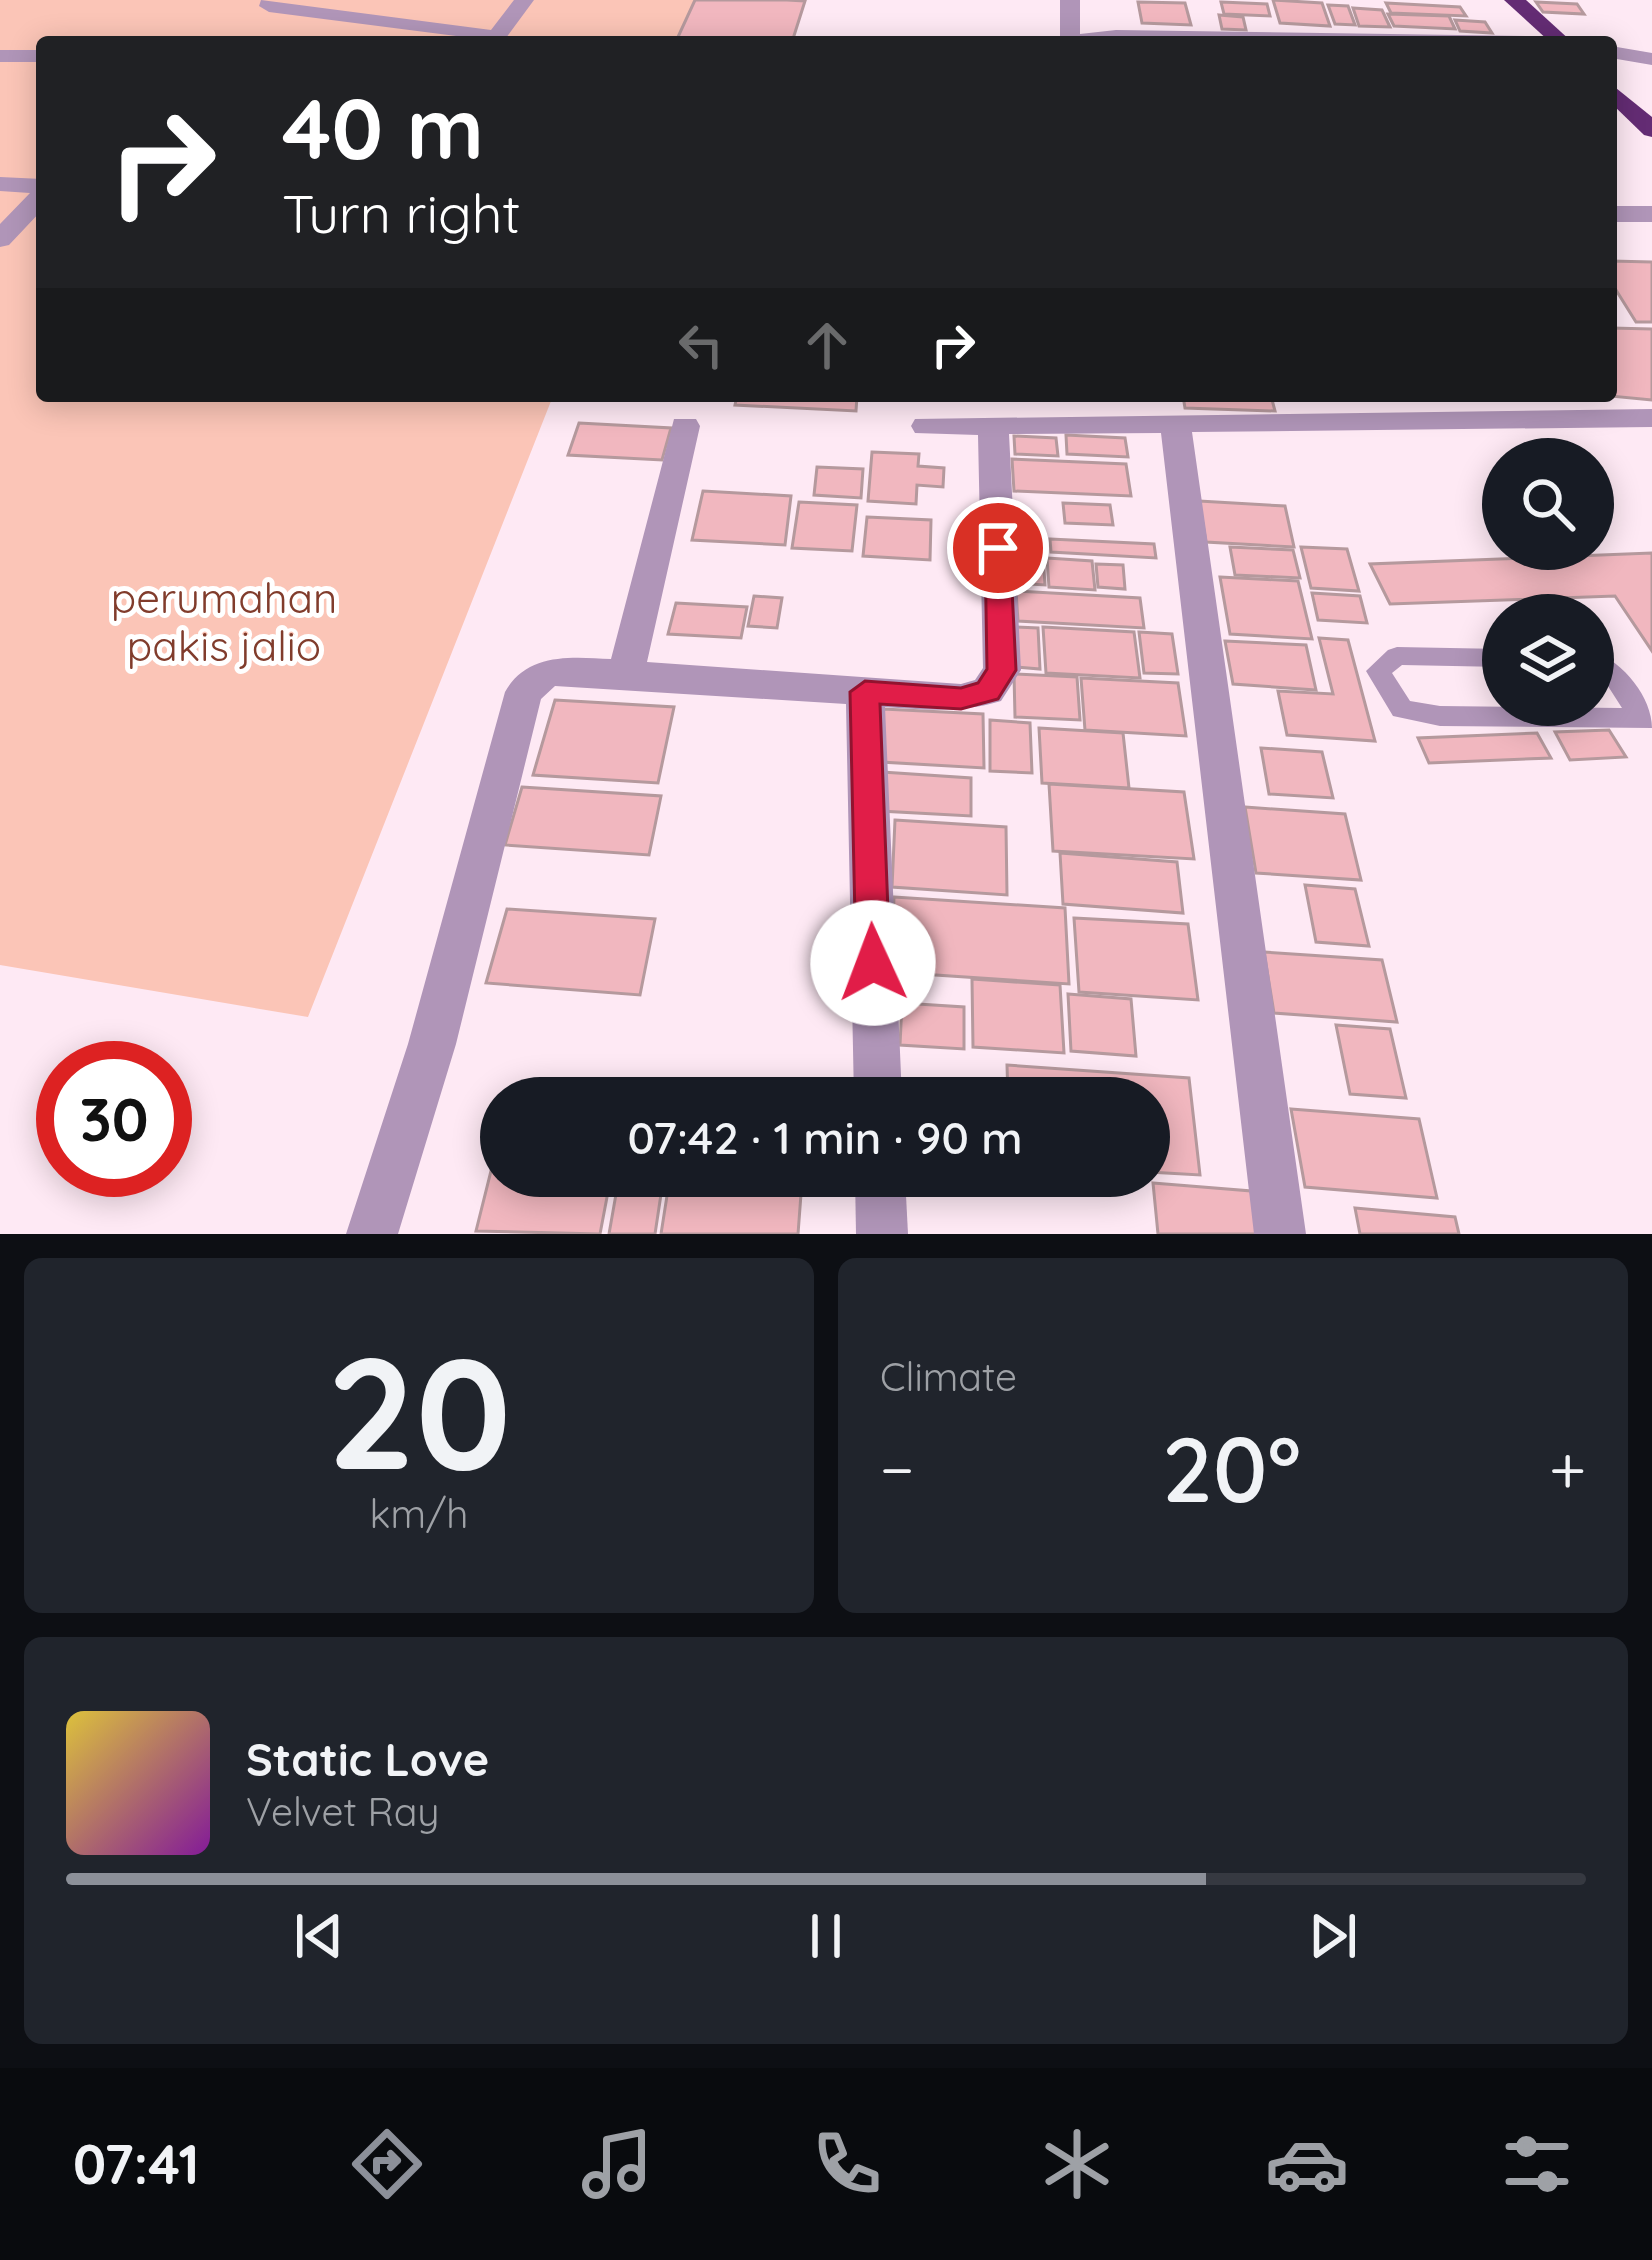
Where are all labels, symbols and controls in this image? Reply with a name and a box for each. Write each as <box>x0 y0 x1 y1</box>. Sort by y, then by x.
text: 40 m <box>282 75 484 180</box>
icon: right <box>84 84 240 240</box>
text: Turn right <box>282 179 521 247</box>
icon: left <box>668 312 734 378</box>
icon: ahead <box>794 312 860 378</box>
icon: right <box>920 312 986 378</box>
map controls <box>1482 438 1614 726</box>
button: search <box>1482 438 1614 570</box>
pin <box>947 497 1049 599</box>
icon: arrive <box>965 515 1031 581</box>
park label: perumahan pakis jalio <box>111 571 337 672</box>
button: layers <box>1482 594 1614 726</box>
position arrow <box>810 900 936 1026</box>
speed limit sign: 30 <box>36 1041 192 1197</box>
text: 07:42 · 1 min · 90 m <box>627 1109 1023 1165</box>
text: 20 <box>327 1313 511 1508</box>
text: Climate <box>880 1352 1017 1401</box>
text: 20° <box>1162 1412 1301 1525</box>
text: − <box>880 1427 914 1510</box>
text: + <box>1549 1427 1586 1510</box>
text: km/h <box>370 1489 468 1538</box>
text: Static Love <box>246 1731 489 1787</box>
text: Velvet Ray <box>246 1787 439 1836</box>
icon: previous <box>286 1903 352 1969</box>
icon: pause <box>793 1903 859 1969</box>
icon: next <box>1300 1903 1366 1969</box>
icon: directions <box>345 2122 429 2206</box>
icon: music <box>575 2122 659 2206</box>
icon: phone <box>805 2122 889 2206</box>
icon: climate <box>1035 2122 1119 2206</box>
icon: car <box>1265 2122 1349 2206</box>
icon: filters <box>1495 2122 1579 2206</box>
text: 07:41 <box>73 2130 199 2198</box>

